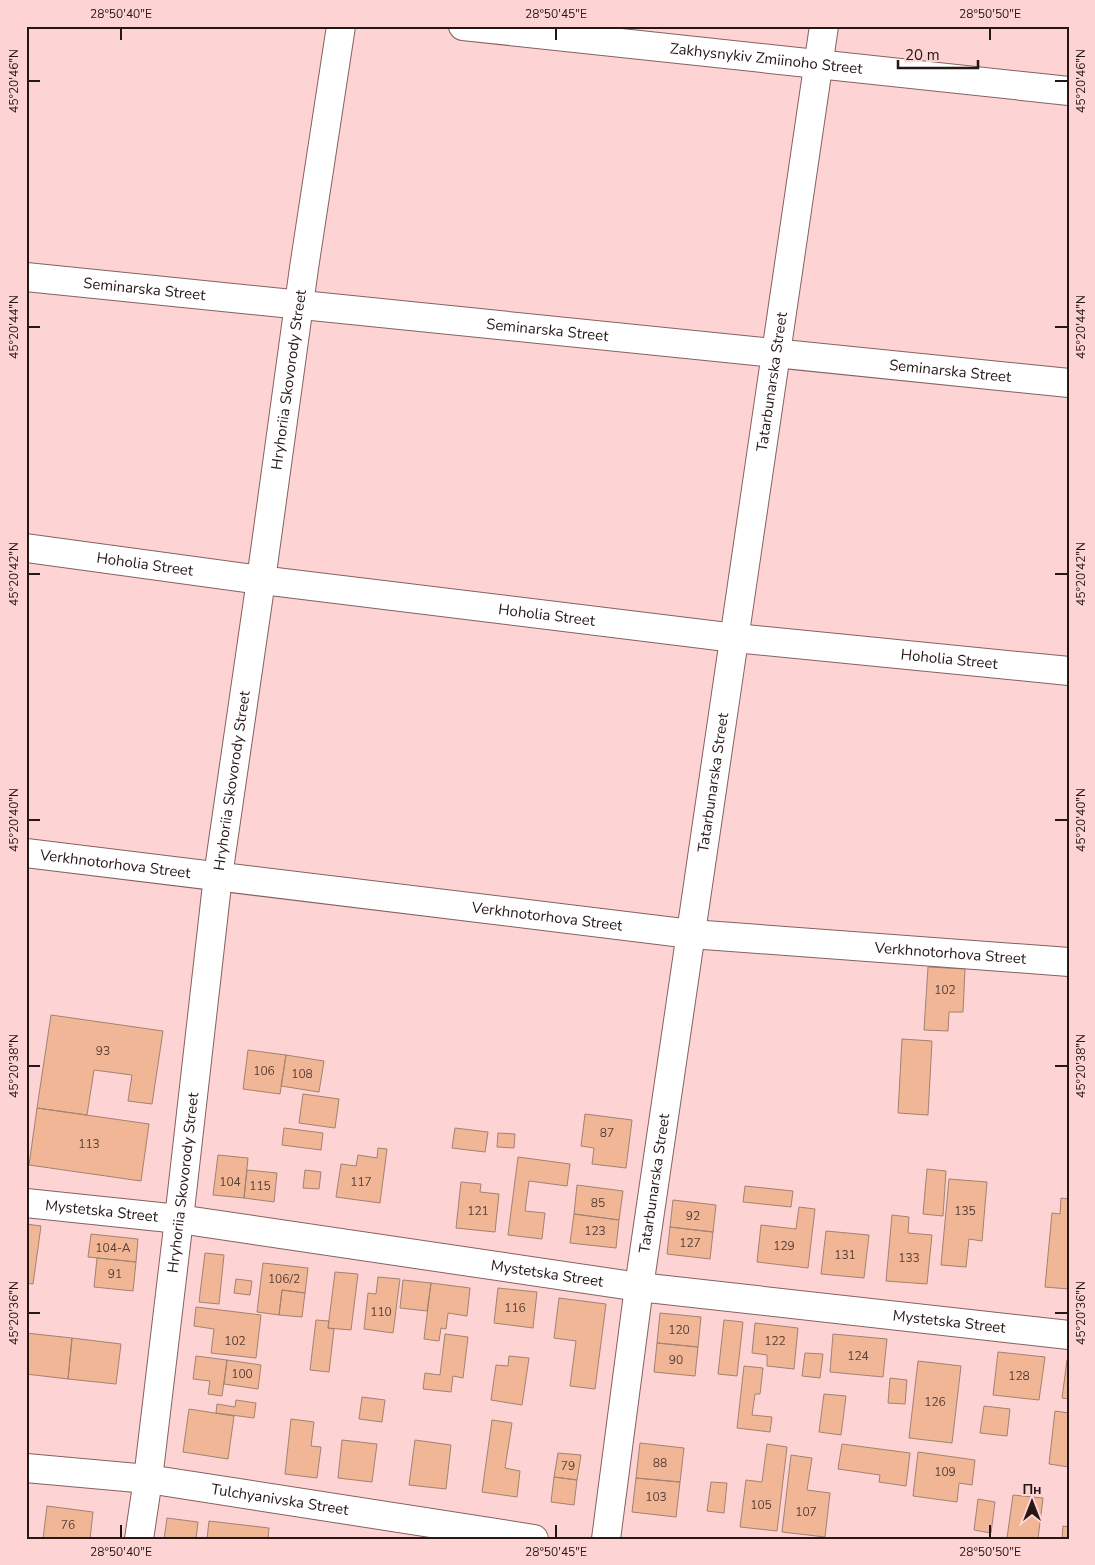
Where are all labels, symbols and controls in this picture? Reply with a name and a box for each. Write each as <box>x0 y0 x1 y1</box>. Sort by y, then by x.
text: 28°50'40"E <box>90 6 152 22</box>
text: 28°50'45"E <box>525 6 587 22</box>
text: 28°50'50"E <box>959 6 1021 22</box>
street label: Zakhysnykiv Zmiinoho Street <box>669 38 864 79</box>
scale bar <box>898 38 978 70</box>
text: 20 m <box>905 45 940 65</box>
text: 45°20'46"N <box>6 49 22 113</box>
text: 45°20'46"N <box>1073 49 1089 113</box>
street label: Seminarska Street <box>82 273 207 305</box>
street label: Hryhoriia Skovorody Street <box>266 288 311 471</box>
text: 45°20'44"N <box>6 295 22 359</box>
text: 45°20'44"N <box>1073 295 1089 359</box>
street label: Tatarbunarska Street <box>752 310 792 453</box>
street label: Seminarska Street <box>485 314 610 346</box>
street label: Seminarska Street <box>888 355 1013 387</box>
text: 45°20'42"N <box>6 542 22 606</box>
text: 45°20'42"N <box>1073 542 1089 606</box>
street label: Hoholia Street <box>95 548 195 581</box>
street label: Hoholia Street <box>497 599 597 631</box>
street label: Hoholia Street <box>900 644 999 674</box>
street label: Hryhoriia Skovorody Street <box>209 689 255 872</box>
street label: Tatarbunarska Street <box>693 711 733 854</box>
text: 45°20'40"N <box>6 788 22 852</box>
text: 45°20'40"N <box>1073 788 1089 852</box>
street label: Verkhnotorhova Street <box>38 845 193 883</box>
street label: Verkhnotorhova Street <box>470 897 624 936</box>
street label: Verkhnotorhova Street <box>873 938 1027 969</box>
house number: 102 <box>934 982 956 998</box>
text: 45°20'38"N <box>6 1034 22 1098</box>
text: 45°20'38"N <box>1073 1034 1089 1098</box>
house number: 93 <box>96 1043 110 1059</box>
house number: 106 <box>253 1063 275 1079</box>
house number: 108 <box>291 1066 313 1082</box>
street label: Hryhoriia Skovorody Street <box>163 1091 203 1274</box>
street label: Tatarbunarska Street <box>634 1111 674 1254</box>
house number: 87 <box>600 1125 614 1141</box>
house number: 113 <box>78 1136 100 1152</box>
house number: 104 <box>219 1174 241 1190</box>
house number: 117 <box>350 1174 372 1190</box>
house number: 115 <box>249 1178 271 1194</box>
street label: Mystetska Street <box>44 1195 160 1227</box>
house number: 85 <box>591 1195 605 1211</box>
house number: 121 <box>467 1203 489 1219</box>
house number: 135 <box>954 1203 976 1219</box>
house number: 92 <box>686 1208 700 1224</box>
house number: 123 <box>584 1223 606 1239</box>
house number: 127 <box>679 1235 701 1251</box>
house number: 129 <box>773 1238 795 1254</box>
house number: 104-А <box>95 1240 131 1256</box>
house number: 131 <box>834 1247 856 1263</box>
house number: 133 <box>898 1250 920 1266</box>
street label: Mystetska Street <box>490 1255 605 1292</box>
house number: 91 <box>108 1266 122 1282</box>
house number: 106/2 <box>268 1271 300 1287</box>
text: 45°20'36"N <box>6 1281 22 1345</box>
text: 45°20'36"N <box>1073 1281 1089 1345</box>
house number: 116 <box>504 1300 526 1316</box>
house number: 110 <box>370 1304 392 1320</box>
street label: Mystetska Street <box>892 1305 1007 1338</box>
house number: 120 <box>668 1322 690 1338</box>
house number: 102 <box>224 1333 246 1349</box>
house number: 122 <box>764 1333 786 1349</box>
house number: 124 <box>847 1348 869 1364</box>
house number: 90 <box>669 1352 683 1368</box>
house number: 100 <box>231 1366 253 1382</box>
house number: 128 <box>1008 1368 1030 1384</box>
house number: 126 <box>924 1394 946 1410</box>
house number: 88 <box>653 1455 667 1471</box>
house number: 79 <box>561 1458 575 1474</box>
house number: 109 <box>934 1464 956 1480</box>
north arrow <box>1008 1478 1058 1528</box>
street label: Tulchyanivska Street <box>210 1479 351 1520</box>
text: Пн <box>1022 1480 1042 1499</box>
house number: 103 <box>645 1489 667 1505</box>
house number: 105 <box>750 1497 772 1513</box>
house number: 107 <box>795 1504 817 1520</box>
house number: 76 <box>61 1517 75 1533</box>
text: 28°50'40"E <box>90 1544 152 1560</box>
text: 28°50'45"E <box>525 1544 587 1560</box>
text: 28°50'50"E <box>959 1544 1021 1560</box>

